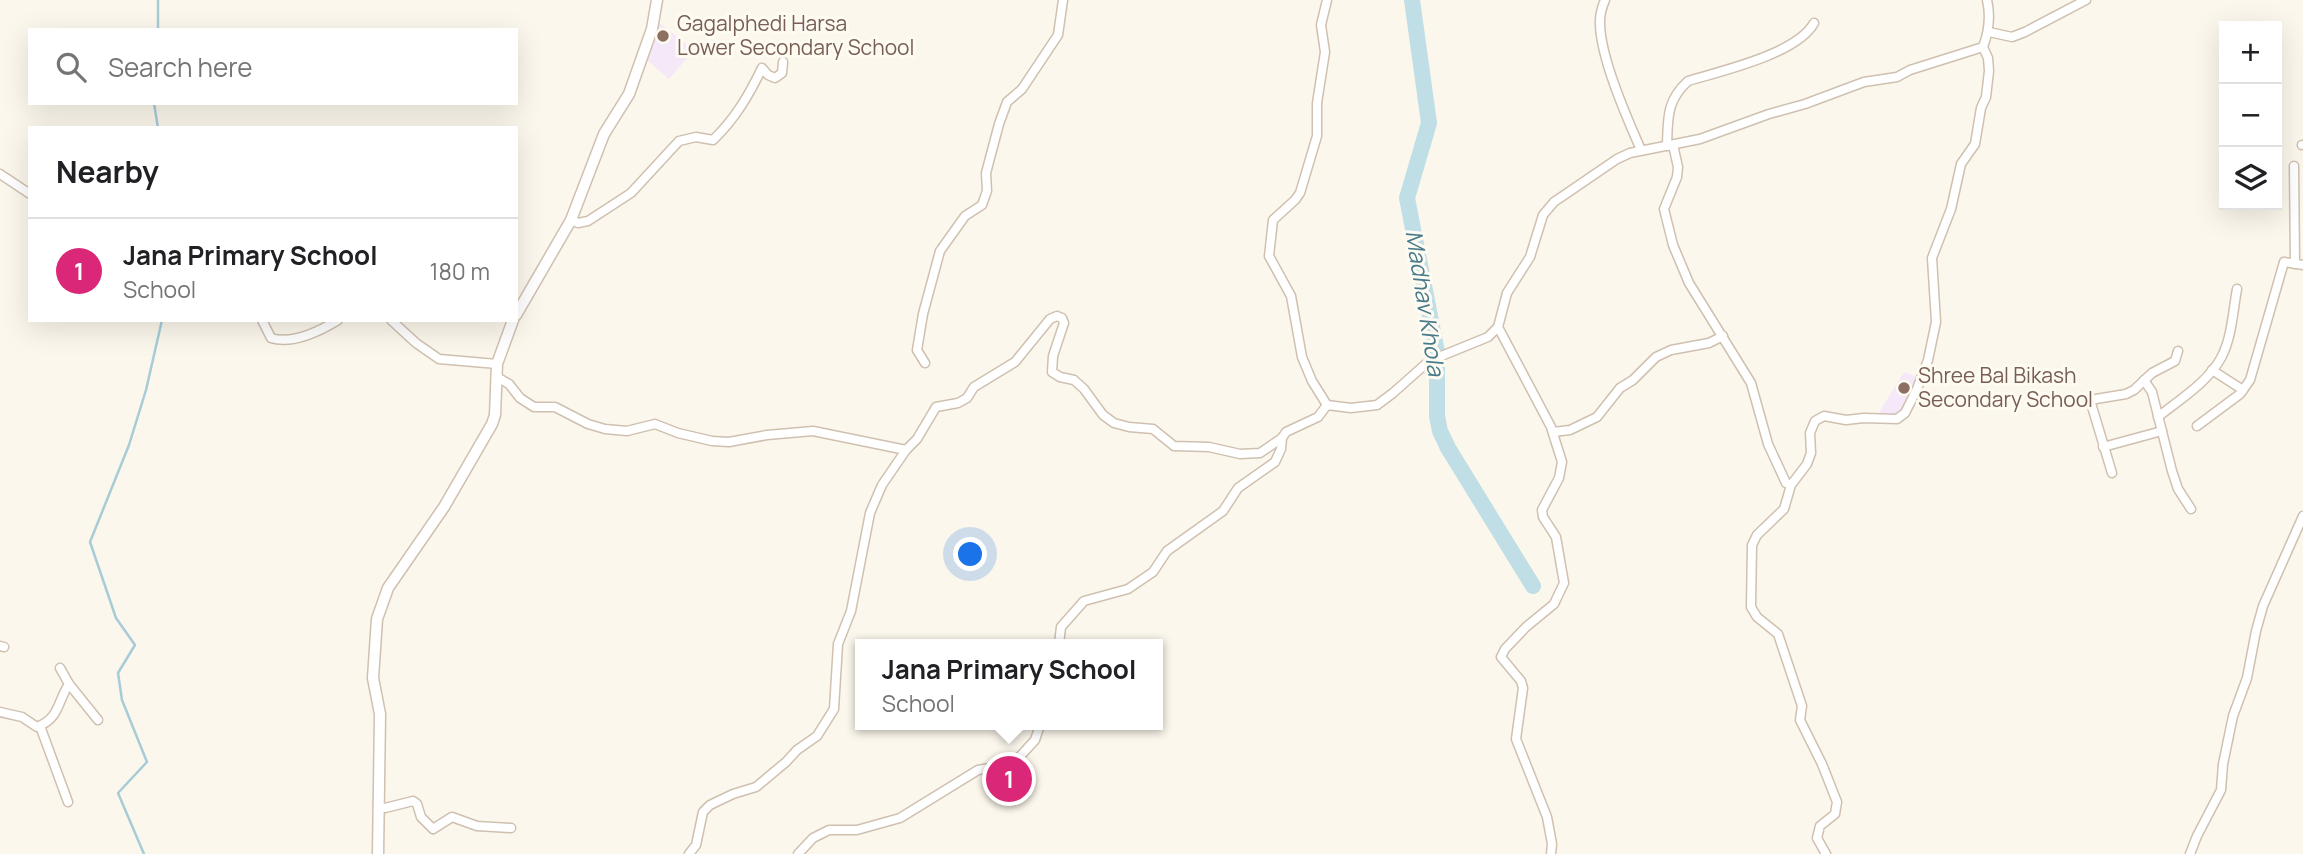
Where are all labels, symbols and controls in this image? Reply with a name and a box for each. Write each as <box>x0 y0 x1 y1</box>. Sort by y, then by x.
place label: Gagalphedi Harsa Lower Secondary School <box>677 9 914 61</box>
map controls <box>2219 21 2282 210</box>
button: + <box>2219 21 2282 84</box>
search box <box>28 28 518 105</box>
marker: Gagalphedi Harsa Lower Secondary School <box>655 28 671 44</box>
icon: search <box>52 48 90 86</box>
text: Search here <box>108 49 253 85</box>
button: − <box>2219 84 2282 147</box>
button: layers <box>2219 147 2282 210</box>
text: Nearby <box>56 151 159 192</box>
water label: Madhav Khola <box>1399 228 1453 379</box>
text: Jana Primary School <box>123 237 377 273</box>
text: 1 <box>74 255 84 287</box>
text: 180 m <box>430 255 490 287</box>
text: School <box>123 273 196 305</box>
place label: Shree Bal Bikash Secondary School <box>1918 361 2093 413</box>
marker: Shree Bal Bikash Secondary School <box>1896 380 1912 396</box>
your location <box>953 537 987 571</box>
popup <box>855 639 1163 730</box>
text: Jana Primary School <box>882 651 1136 687</box>
text: School <box>882 687 955 719</box>
pin: 1 <box>986 753 1032 805</box>

